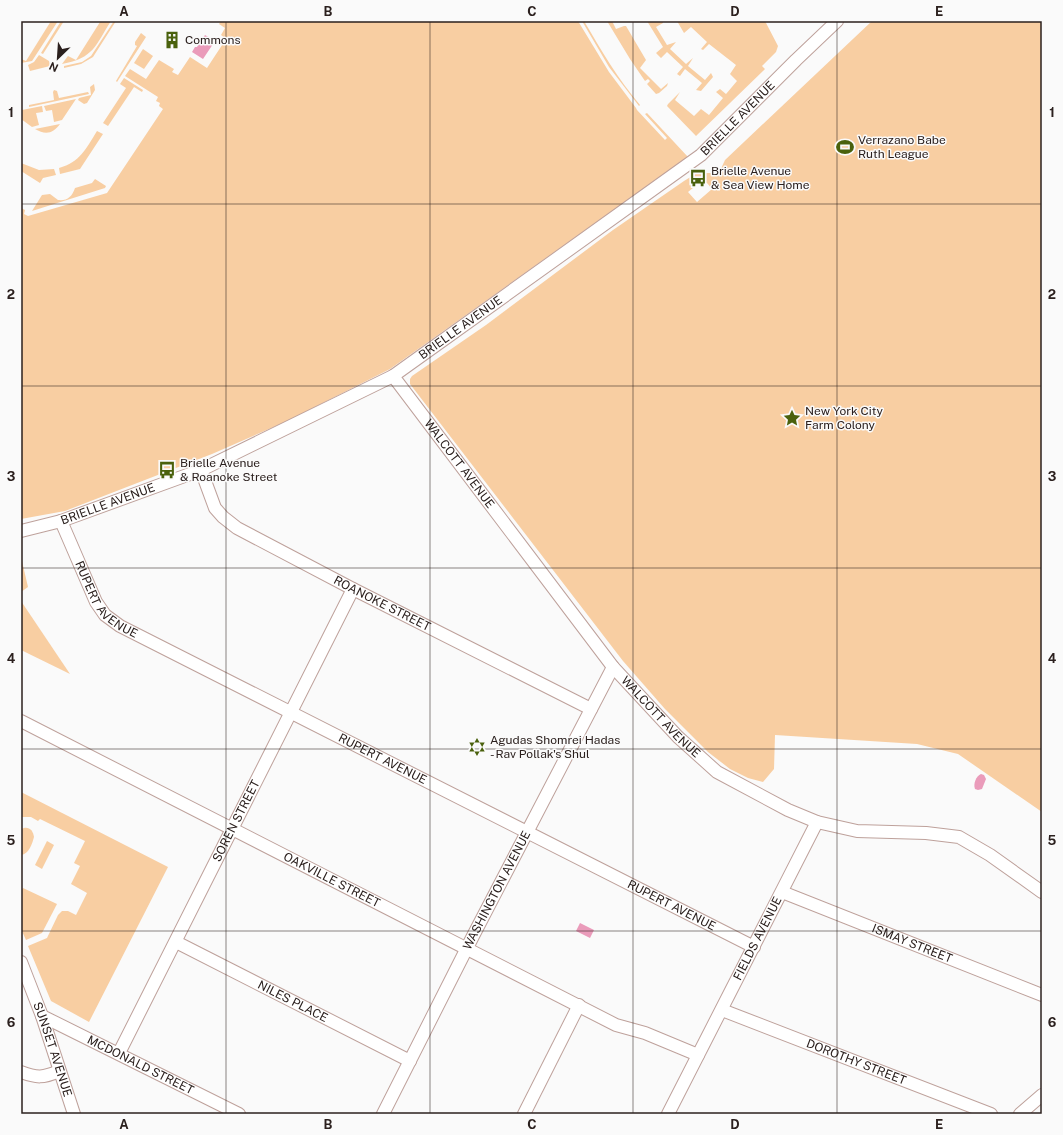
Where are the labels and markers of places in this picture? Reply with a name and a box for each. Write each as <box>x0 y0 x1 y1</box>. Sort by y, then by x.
building icon: Commons <box>162 30 182 50</box>
place label: Commons <box>185 33 241 47</box>
place label: Verrazano Babe Ruth League <box>858 133 946 161</box>
sports icon: Verrazano Babe Ruth League <box>835 137 855 157</box>
place label: Brielle Avenue & Sea View Home <box>711 164 810 192</box>
bus stop icon: Brielle Avenue & Sea View Home <box>688 168 708 188</box>
place label: New York City Farm Colony <box>805 404 883 432</box>
place icon: New York City Farm Colony <box>782 408 802 428</box>
place label: Brielle Avenue & Roanoke Street <box>180 456 278 484</box>
bus stop icon: Brielle Avenue & Roanoke Street <box>157 460 177 480</box>
place label: Agudas Shomrei Hadas - Rav Pollak's Shul <box>490 733 620 761</box>
synagogue icon: Agudas Shomrei Hadas - Rav Pollak's Shul <box>467 737 487 757</box>

